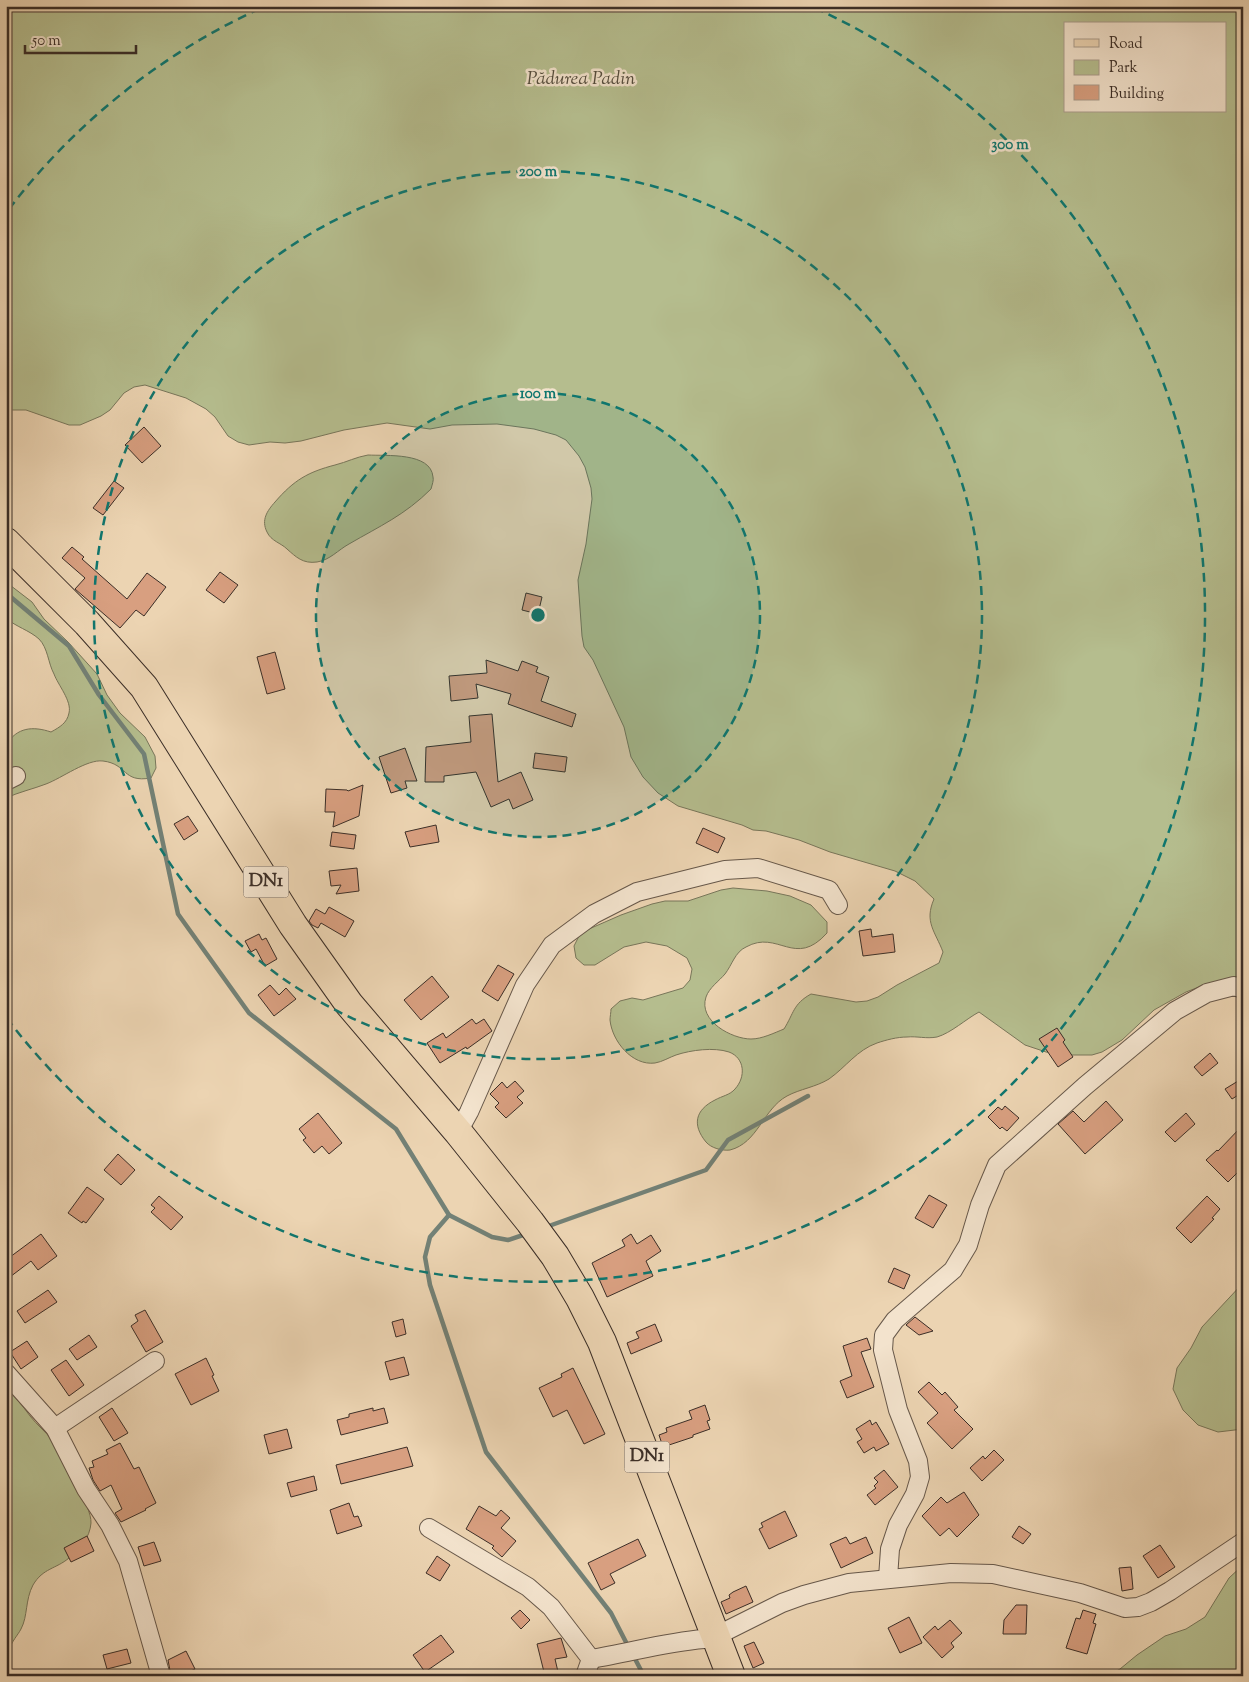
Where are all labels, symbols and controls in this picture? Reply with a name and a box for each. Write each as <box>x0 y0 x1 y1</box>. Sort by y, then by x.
scale bar <box>25 22 136 54</box>
legend <box>1064 22 1226 112</box>
text: 50 m <box>31 31 61 52</box>
text: Road <box>1109 34 1143 55</box>
text: Park <box>1109 58 1138 79</box>
park label: Pădurea Padin <box>527 66 635 93</box>
text: Building <box>1109 84 1164 105</box>
text: 300 m <box>991 135 1029 156</box>
text: 200 m <box>519 162 558 183</box>
text: 100 m <box>520 384 557 405</box>
centre of rings <box>529 606 547 624</box>
road number: DN1 <box>244 866 288 898</box>
road number: DN1 <box>624 1441 670 1472</box>

